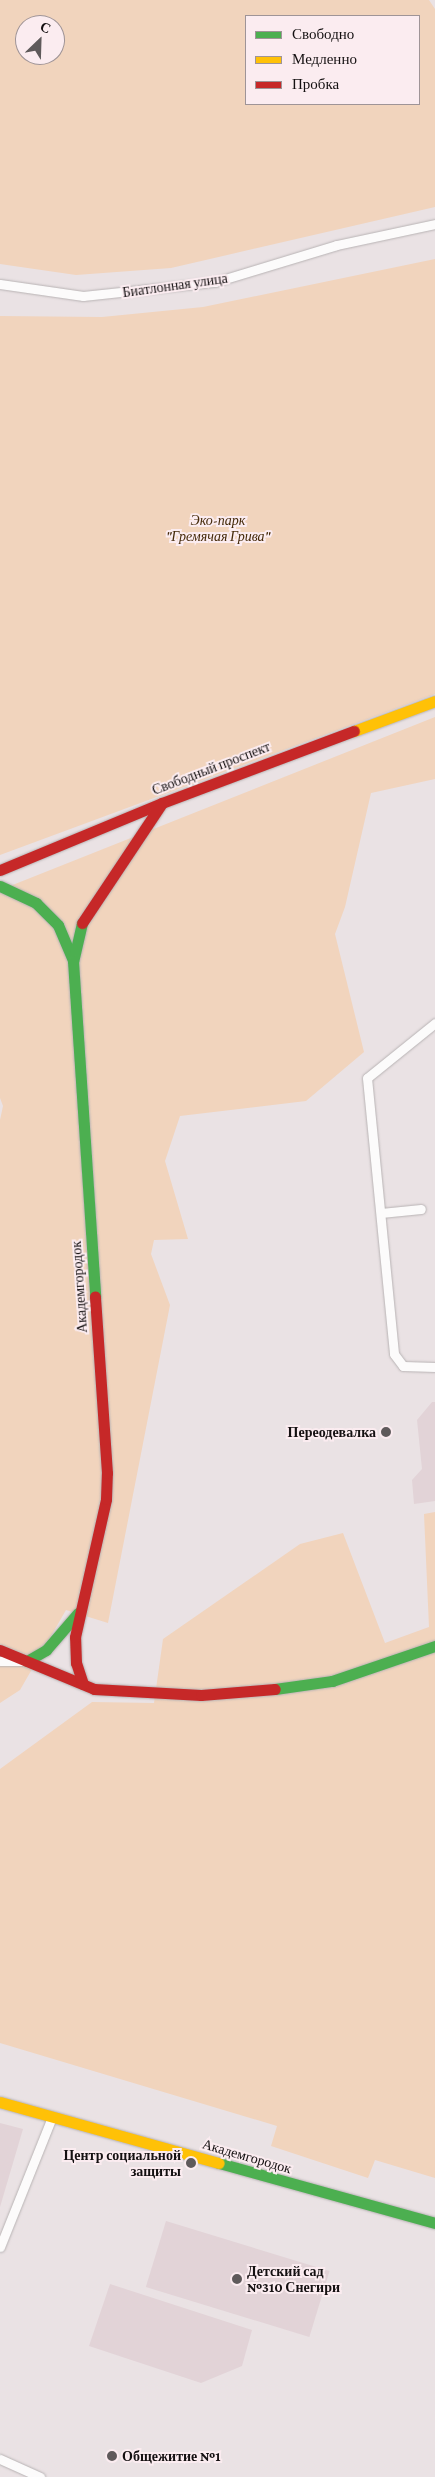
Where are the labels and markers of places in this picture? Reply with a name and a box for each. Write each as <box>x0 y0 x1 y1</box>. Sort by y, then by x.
place label: Переодевалка <box>288 1424 376 1440</box>
marker: Переодевалка <box>380 1426 392 1438</box>
place label: Центр социальной защиты <box>63 2147 181 2180</box>
marker: Центр социальной защиты <box>185 2157 197 2169</box>
place label: Детский сад №310 Снегири <box>247 2263 340 2296</box>
marker: Детский сад №310 Снегири <box>231 2273 243 2285</box>
place label: Общежитие №1 <box>122 2448 220 2464</box>
marker: Общежитие №1 <box>106 2450 118 2462</box>

